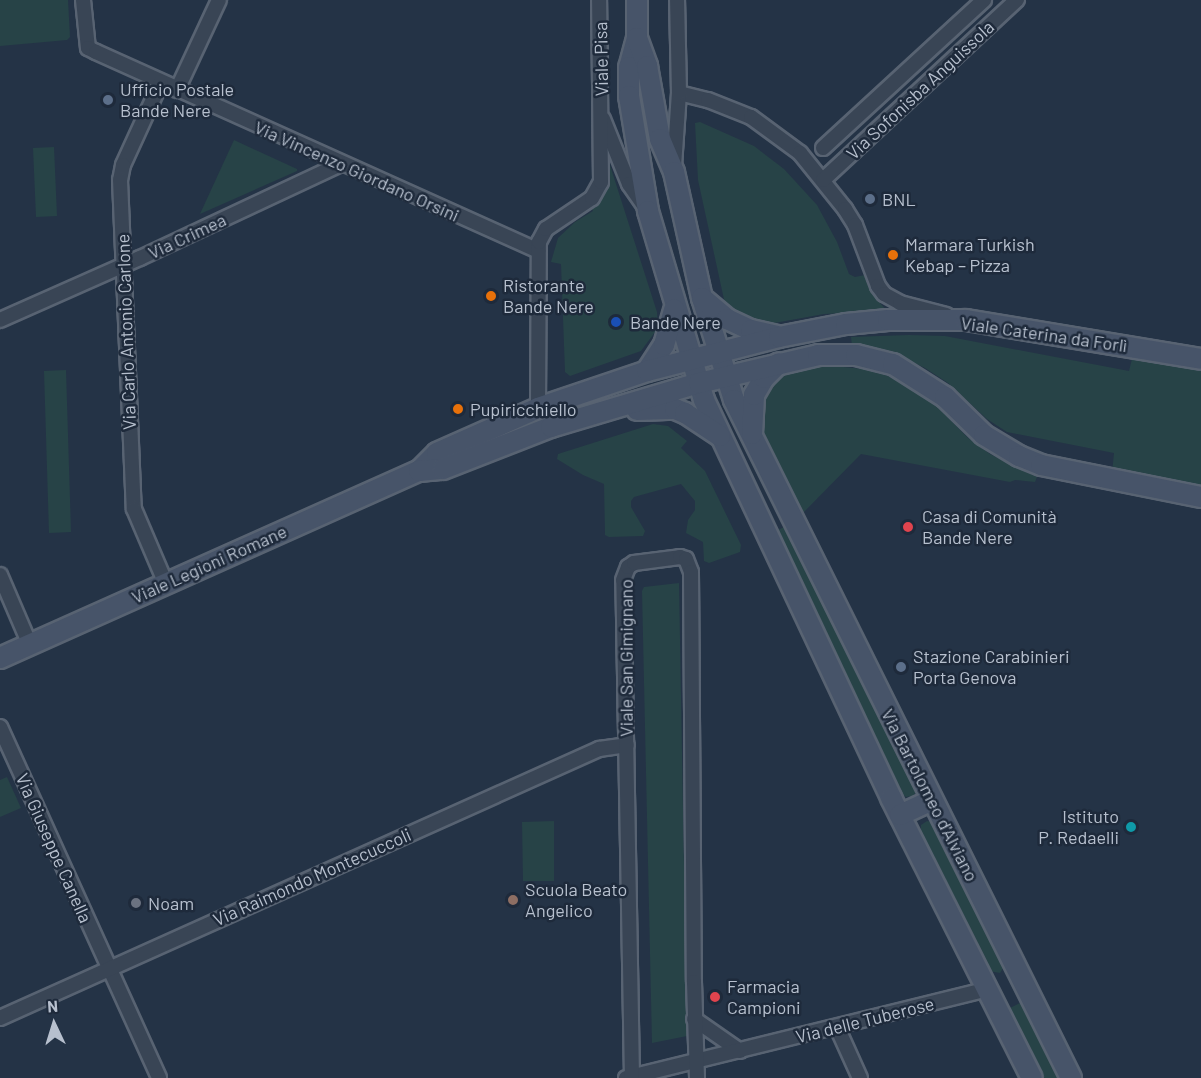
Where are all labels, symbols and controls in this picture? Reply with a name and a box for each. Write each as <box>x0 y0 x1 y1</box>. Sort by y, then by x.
street label: Via Sofonisba Anguissola <box>842 16 998 164</box>
street label: Viale Pisa <box>590 21 612 97</box>
place label: Ufficio Postale Bande Nere <box>120 79 234 122</box>
marker: Ufficio Postale Bande Nere <box>101 93 115 107</box>
street label: Via Vincenzo Giordano Orsini <box>251 116 463 226</box>
place label: BNL <box>882 188 916 210</box>
marker: BNL <box>863 192 877 206</box>
street label: Via Crimea <box>145 209 229 263</box>
street label: Via Carlo Antonio Carlone <box>112 234 140 430</box>
place label: Marmara Turkish Kebap – Pizza <box>905 234 1035 276</box>
marker: Marmara Turkish Kebap – Pizza <box>886 248 900 262</box>
place label: Ristorante Bande Nere <box>503 275 594 318</box>
marker: Ristorante Bande Nere <box>484 289 498 303</box>
place label: Bande Nere <box>630 311 721 333</box>
street label: Viale Caterina da Forlì <box>960 312 1128 356</box>
marker: Bande Nere <box>607 313 625 331</box>
place label: Pupiricchiello <box>470 398 577 420</box>
marker: Pupiricchiello <box>451 402 465 416</box>
place label: Casa di Comunità Bande Nere <box>922 506 1057 548</box>
marker: Casa di Comunità Bande Nere <box>899 518 917 536</box>
street label: Viale Legioni Romane <box>128 520 290 608</box>
street label: Viale San Gimignano <box>615 579 637 737</box>
place label: Stazione Carabinieri Porta Genova <box>913 646 1070 688</box>
marker: Stazione Carabinieri Porta Genova <box>894 660 908 674</box>
street label: Via Bartolomeo d'Alviano <box>877 705 983 885</box>
street label: Via Giuseppe Canella <box>11 770 97 926</box>
place label: Istituto P. Redaelli <box>1038 806 1119 848</box>
marker: Istituto P. Redaelli <box>1124 820 1138 834</box>
street label: Via Raimondo Montecuccoli <box>210 823 414 931</box>
place label: Scuola Beato Angelico <box>525 879 627 922</box>
place label: Noam <box>148 892 194 914</box>
marker: Scuola Beato Angelico <box>506 893 520 907</box>
marker: Noam <box>129 896 143 910</box>
place label: Farmacia Campioni <box>727 976 801 1018</box>
marker: Farmacia Campioni <box>708 990 722 1004</box>
street label: Via delle Tuberose <box>794 992 936 1048</box>
north arrow <box>24 994 84 1054</box>
text: N <box>47 996 59 1015</box>

